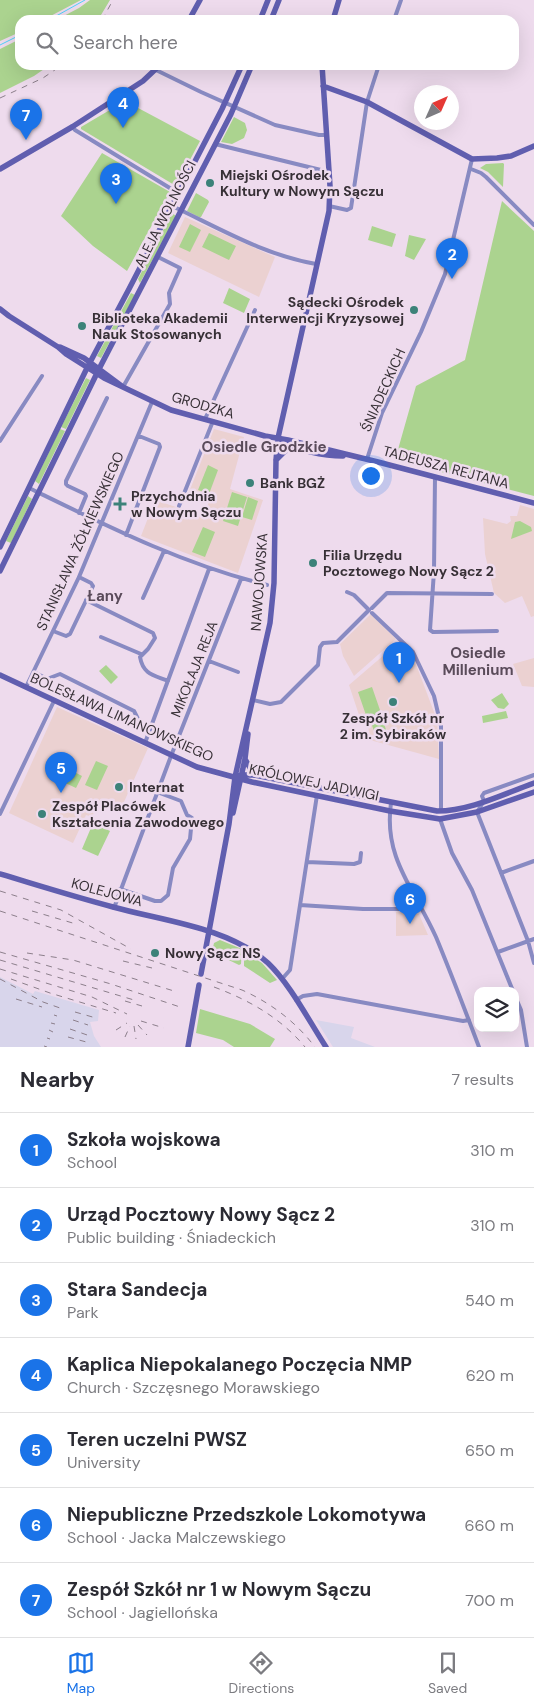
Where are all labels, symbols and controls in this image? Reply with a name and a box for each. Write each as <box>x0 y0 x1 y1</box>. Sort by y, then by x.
search box <box>15 15 519 70</box>
icon: search <box>33 29 61 57</box>
text: Search here <box>73 30 178 55</box>
north arrow <box>414 85 459 130</box>
pin: 4 <box>107 87 139 128</box>
pin: 7 <box>10 99 42 140</box>
street label: ALEJA WOLNOŚCI <box>130 158 200 270</box>
pin: 3 <box>100 163 132 204</box>
place label: Miejski Ośrodek Kultury w Nowym Sączu <box>220 166 384 200</box>
marker: Miejski Ośrodek Kultury w Nowym Sączu <box>204 177 216 189</box>
pin: 2 <box>436 238 468 279</box>
place label: Sądecki Ośrodek Interwencji Kryzysowej <box>246 293 404 327</box>
marker: Sądecki Ośrodek Interwencji Kryzysowej <box>408 304 420 316</box>
place label: Biblioteka Akademii Nauk Stosowanych <box>92 309 228 343</box>
marker: Biblioteka Akademii Nauk Stosowanych <box>76 320 88 332</box>
street label: ŚNIADECKICH <box>357 346 409 434</box>
street label: GRODZKA <box>170 387 236 423</box>
district label: Osiedle Grodzkie <box>201 437 327 457</box>
street label: TADEUSZA REJTANA <box>381 442 511 492</box>
street label: STANISŁAWA ŻÓŁKIEWSKIEGO <box>32 449 128 633</box>
your location <box>358 463 384 489</box>
place label: Bank BGŻ <box>260 474 325 492</box>
marker: Bank BGŻ <box>244 477 256 489</box>
place label: Przychodnia w Nowym Sączu <box>131 487 241 521</box>
marker: Przychodnia w Nowym Sączu <box>113 497 127 511</box>
street label: NAWOJOWSKA <box>247 532 271 632</box>
place label: Filia Urzędu Pocztowego Nowy Sącz 2 <box>323 546 494 580</box>
marker: Filia Urzędu Pocztowego Nowy Sącz 2 <box>307 557 319 569</box>
district label: Łany <box>87 586 123 606</box>
street label: MIKOŁAJA REJA <box>167 618 221 720</box>
pin: 1 <box>383 642 415 683</box>
district label: Osiedle Millenium <box>442 643 514 680</box>
street label: BOLESŁAWA LIMANOWSKIEGO <box>28 668 216 766</box>
marker: Zespół Szkół nr 2 im. Sybiraków <box>387 696 399 708</box>
place label: Zespół Szkół nr 2 im. Sybiraków <box>340 709 447 743</box>
pin: 5 <box>45 752 77 793</box>
street label: KRÓLOWEJ JADWIGI <box>247 759 381 805</box>
place label: Internat <box>129 778 184 796</box>
marker: Internat <box>113 781 125 793</box>
place label: Zespół Placówek Kształcenia Zawodowego <box>52 797 224 831</box>
marker: Zespół Placówek Kształcenia Zawodowego <box>36 808 48 820</box>
street label: KOLEJOWA <box>69 874 145 910</box>
pin: 6 <box>394 883 426 924</box>
place label: Nowy Sącz NS <box>165 944 261 962</box>
marker: Nowy Sącz NS <box>149 947 161 959</box>
map controls <box>474 987 519 1032</box>
button: layers <box>474 987 519 1032</box>
text: Nearby <box>20 1066 94 1094</box>
text: 7 results <box>451 1069 514 1090</box>
text: Szkoła wojskowa <box>67 1127 221 1152</box>
text: 1 <box>33 1140 39 1161</box>
text: 310 m <box>470 1140 514 1161</box>
text: School <box>67 1152 117 1173</box>
text: Urząd Pocztowy Nowy Sącz 2 <box>67 1202 335 1227</box>
text: 2 <box>31 1215 41 1236</box>
text: 310 m <box>470 1215 514 1236</box>
text: Public building · Śniadeckich <box>67 1227 276 1248</box>
text: Stara Sandecja <box>67 1277 207 1302</box>
text: 3 <box>31 1290 41 1311</box>
text: 540 m <box>465 1290 514 1311</box>
text: Park <box>67 1302 99 1323</box>
text: Kaplica Niepokalanego Poczęcia NMP <box>67 1352 412 1377</box>
text: 4 <box>31 1365 41 1386</box>
text: 620 m <box>466 1365 514 1386</box>
text: Church · Szczęsnego Morawskiego <box>67 1377 320 1398</box>
text: Teren uczelni PWSZ <box>67 1427 247 1452</box>
text: 5 <box>31 1440 41 1461</box>
text: 650 m <box>465 1440 514 1461</box>
text: University <box>67 1452 141 1473</box>
text: Niepubliczne Przedszkole Lokomotywa <box>67 1502 426 1527</box>
text: 6 <box>31 1515 41 1536</box>
text: 660 m <box>464 1515 514 1536</box>
text: School · Jacka Malczewskiego <box>67 1527 286 1548</box>
text: Zespół Szkół nr 1 w Nowym Sączu <box>67 1577 371 1602</box>
text: 7 <box>32 1590 40 1611</box>
text: 700 m <box>465 1590 514 1611</box>
text: School · Jagiellońska <box>67 1602 218 1623</box>
tab: Map <box>67 1649 95 1697</box>
tab: Directions <box>229 1649 294 1697</box>
tab: Saved <box>428 1649 467 1697</box>

